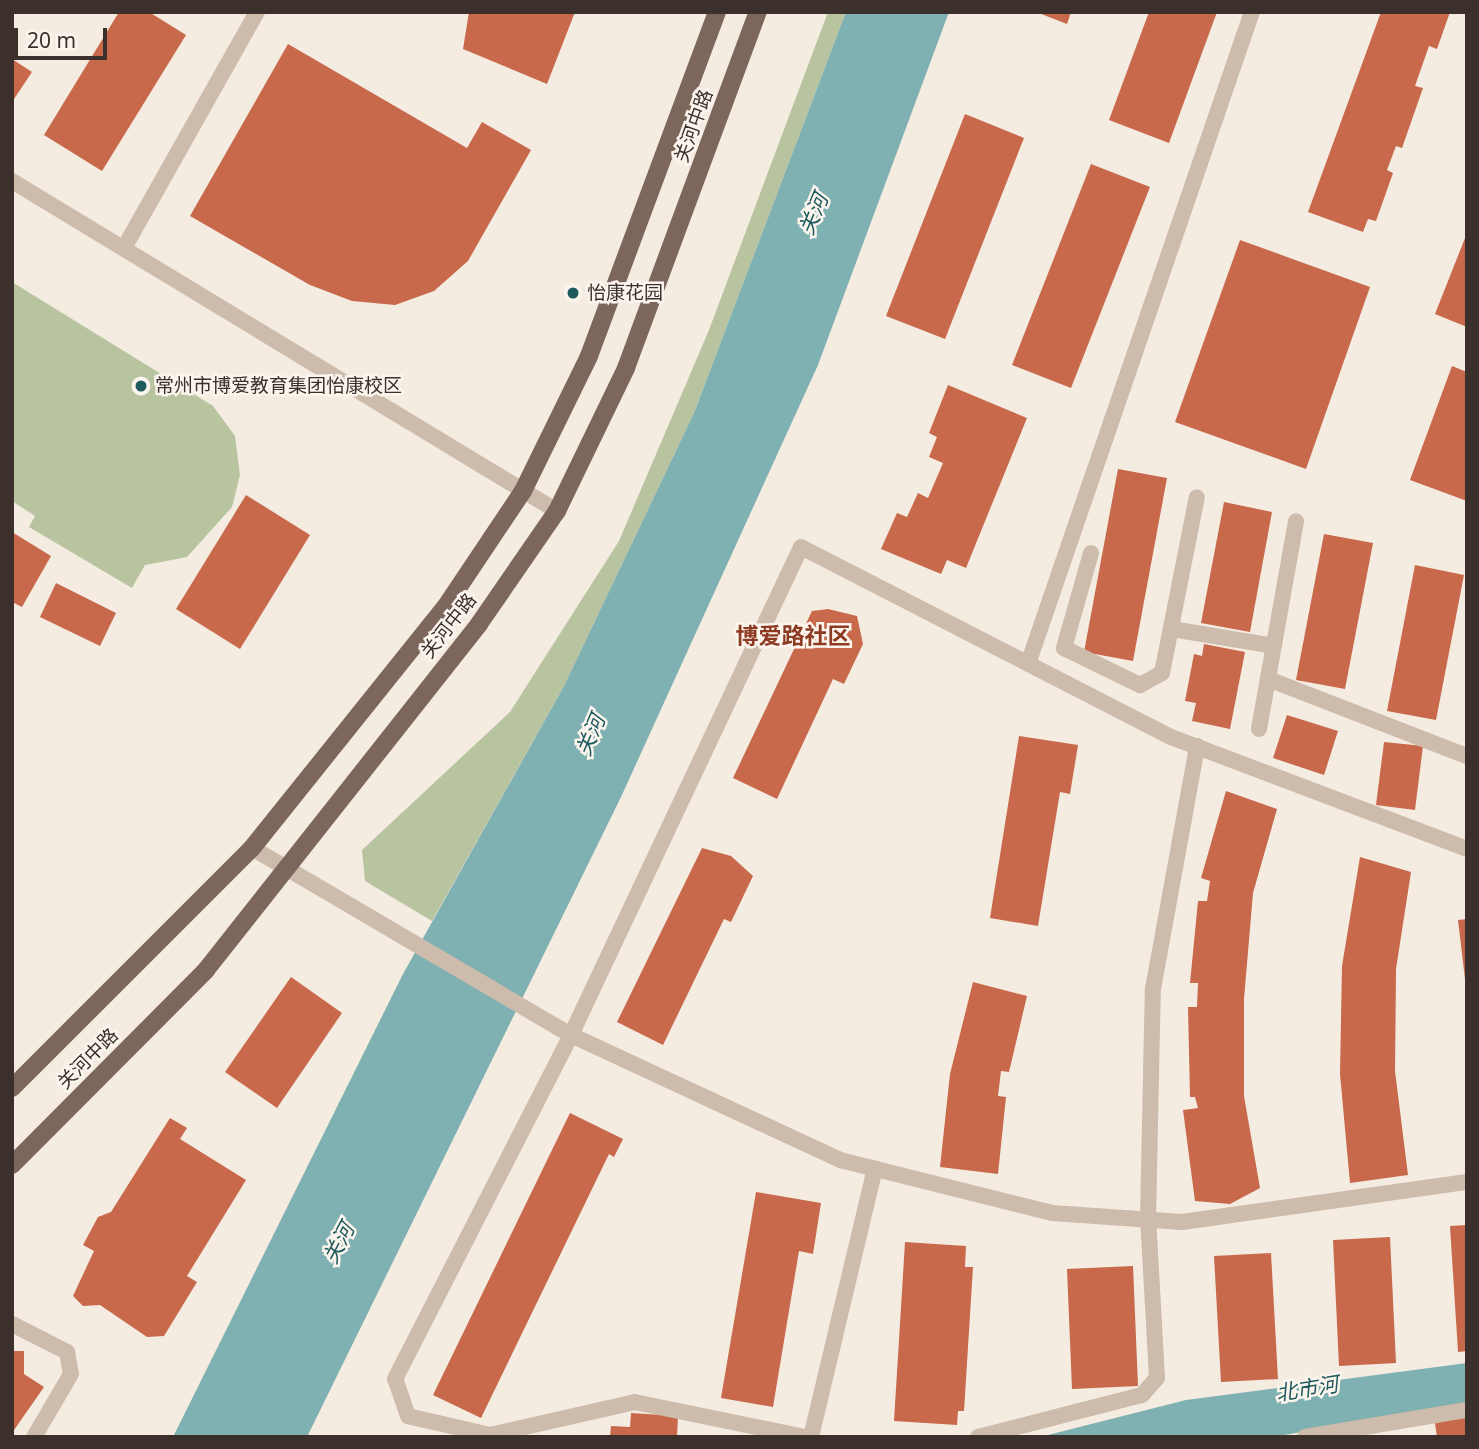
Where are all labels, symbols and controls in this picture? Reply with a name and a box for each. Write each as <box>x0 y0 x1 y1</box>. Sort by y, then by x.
scale bar <box>18 14 110 58</box>
text: 20 m <box>27 26 76 54</box>
street label: 关河中路 <box>670 86 718 166</box>
water label: 关河 <box>793 190 833 238</box>
place label: 怡康花园 <box>587 282 663 304</box>
marker: 怡康花园 <box>565 285 581 301</box>
place label: 常州市博爱教育集团怡康校区 <box>155 375 402 397</box>
marker: 常州市博爱教育集团怡康校区 <box>133 378 149 394</box>
street label: 关河中路 <box>417 589 481 663</box>
district label: 博爱路社区 <box>736 621 850 649</box>
water label: 关河 <box>570 711 610 759</box>
street label: 关河中路 <box>53 1024 123 1094</box>
water label: 关河 <box>317 1219 359 1267</box>
water label: 北市河 <box>1274 1371 1340 1405</box>

